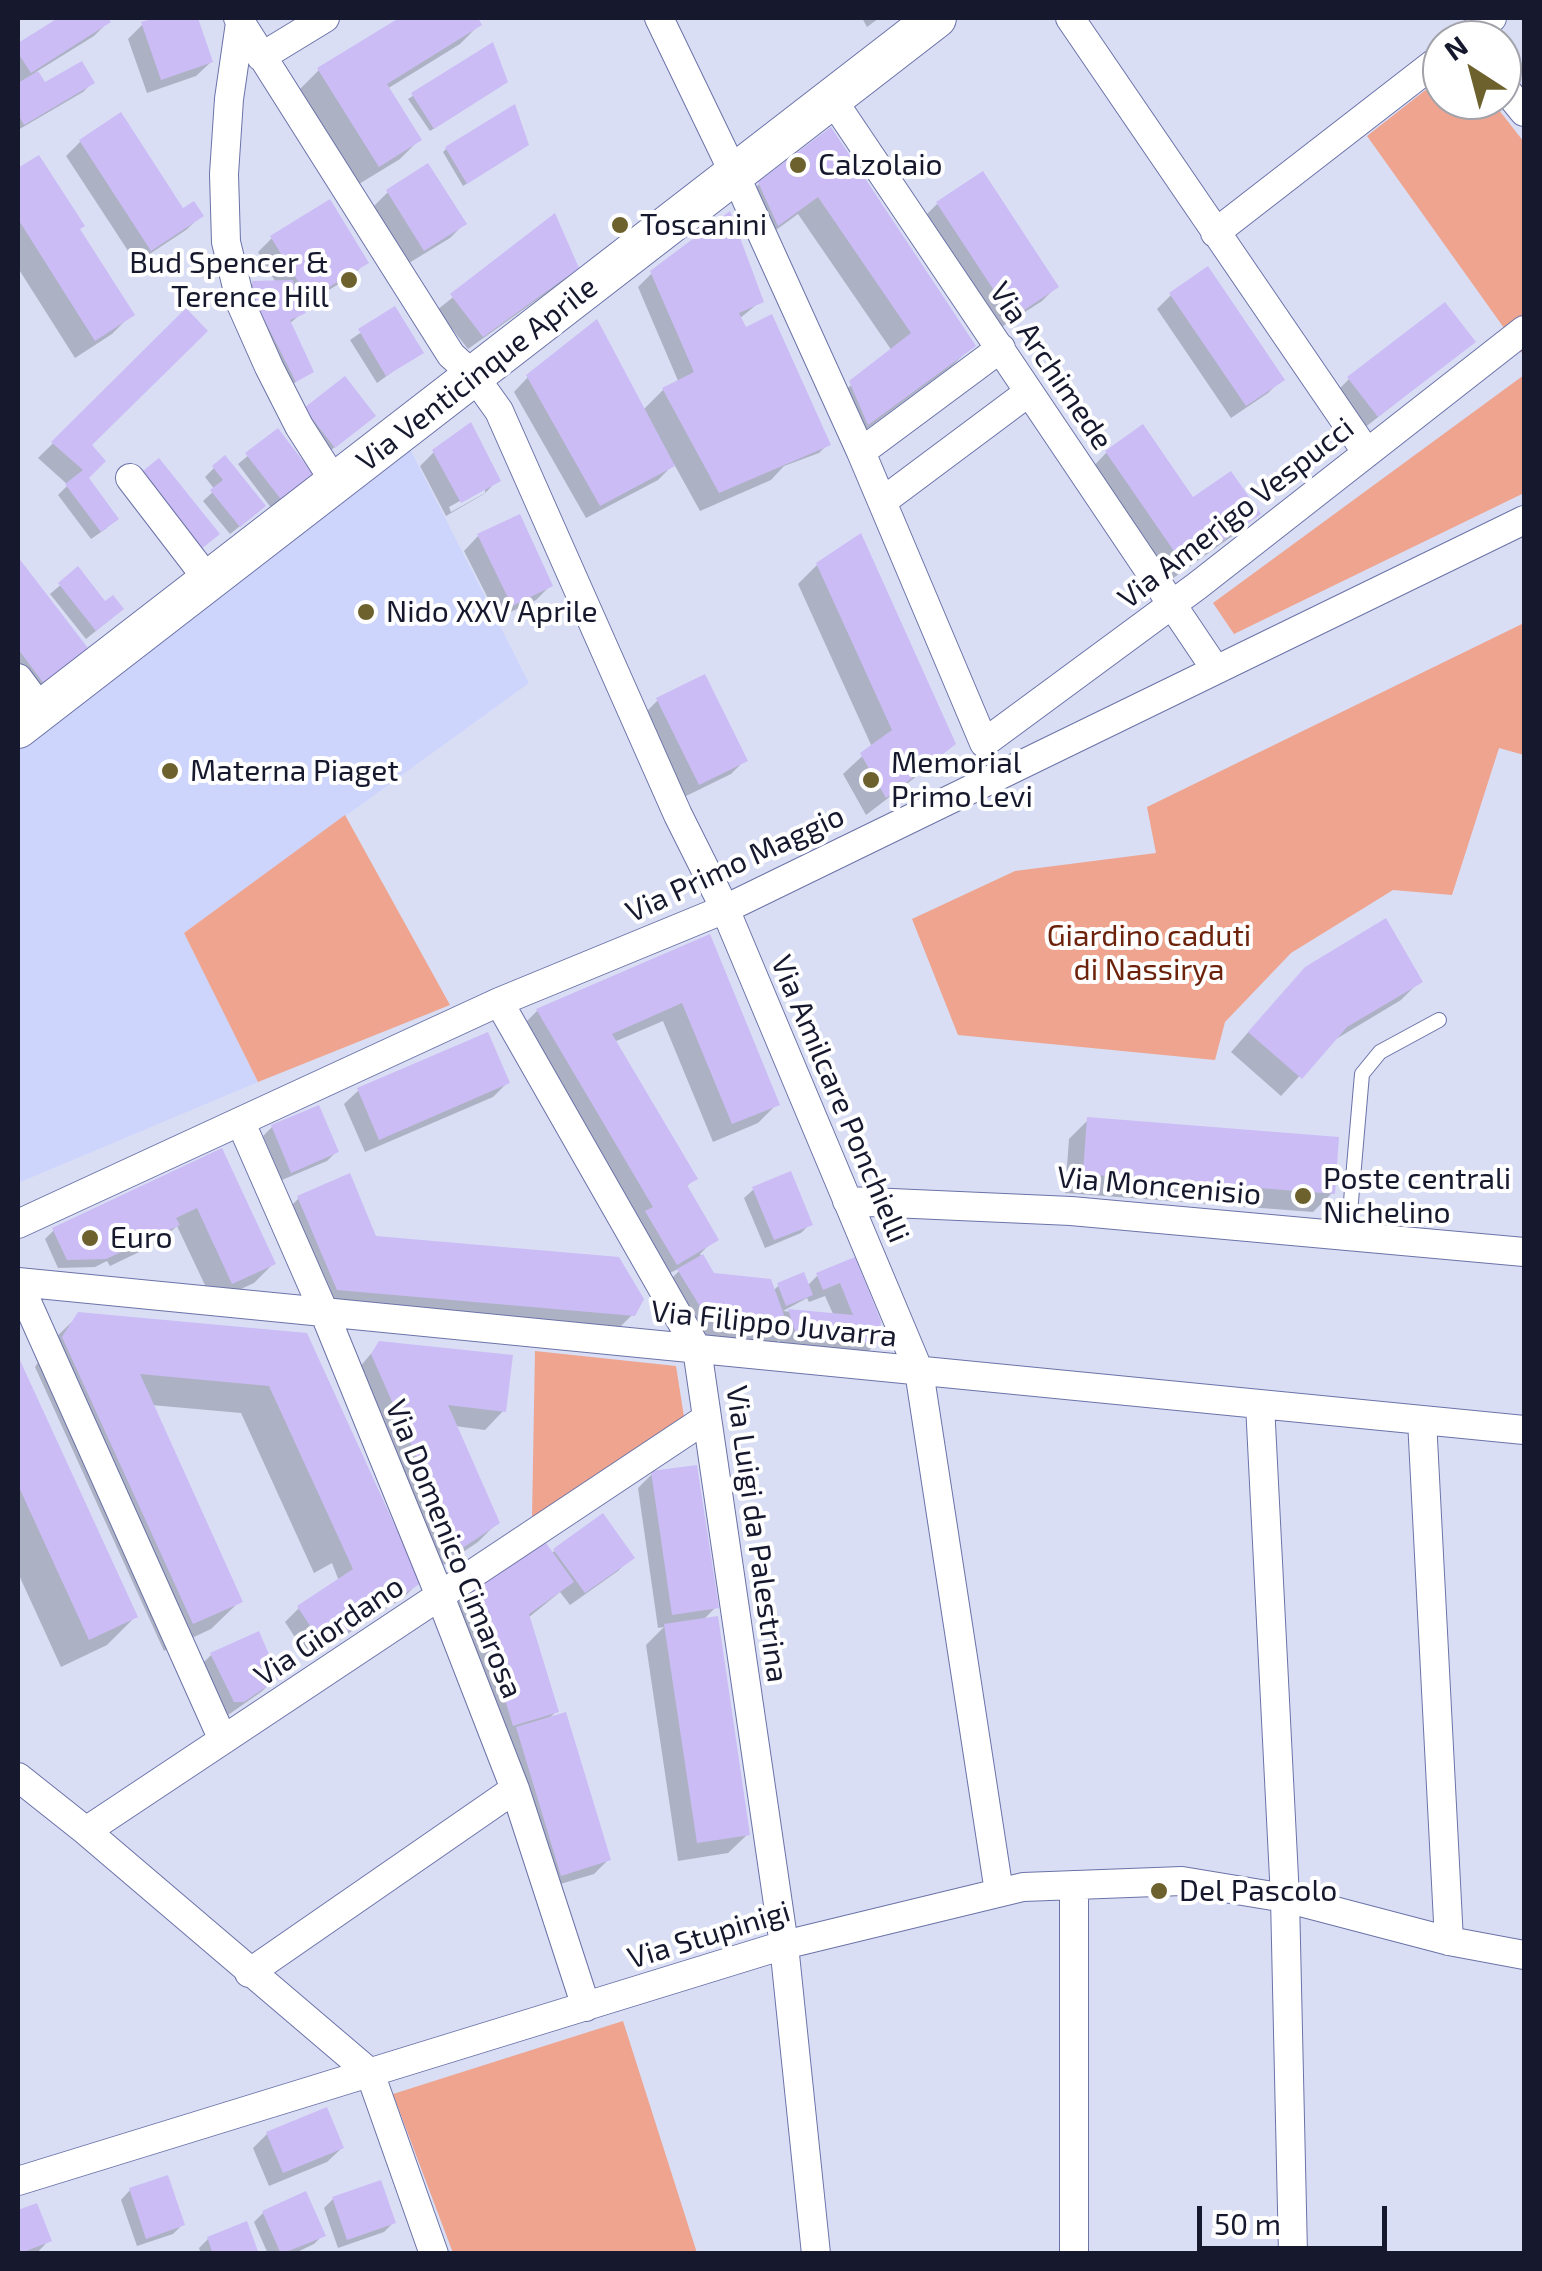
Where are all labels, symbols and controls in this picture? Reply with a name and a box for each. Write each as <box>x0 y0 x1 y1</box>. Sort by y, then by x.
north arrow <box>1422 20 1522 120</box>
text: N <box>1437 28 1474 67</box>
place label: Calzolaio <box>818 147 943 183</box>
marker: Calzolaio <box>787 154 809 176</box>
place label: Toscanini <box>640 207 767 243</box>
marker: Toscanini <box>609 214 631 236</box>
place label: Bud Spencer & Terence Hill <box>129 245 329 316</box>
marker: Bud Spencer & Terence Hill <box>338 269 360 291</box>
street label: Via Venticinque Aprile <box>349 269 605 479</box>
street label: Via Archimede <box>982 275 1120 457</box>
street label: Via Amerigo Vespucci <box>1111 410 1361 616</box>
place label: Nido XXV Aprile <box>386 594 598 630</box>
marker: Nido XXV Aprile <box>355 601 377 623</box>
place label: Memorial Primo Levi <box>891 745 1033 816</box>
place label: Materna Piaget <box>190 753 399 789</box>
marker: Materna Piaget <box>159 760 181 782</box>
marker: Memorial Primo Levi <box>860 769 882 791</box>
street label: Via Primo Maggio <box>620 798 850 930</box>
park label: Giardino caduti di Nassirya <box>1047 918 1251 988</box>
street label: Via Amilcare Ponchielli <box>763 950 917 1248</box>
street label: Via Moncenisio <box>1055 1159 1263 1213</box>
place label: Poste centrali Nichelino <box>1323 1161 1511 1232</box>
marker: Poste centrali Nichelino <box>1292 1185 1314 1207</box>
place label: Euro <box>110 1220 173 1256</box>
marker: Euro <box>79 1227 101 1249</box>
street label: Via Filippo Juvarra <box>649 1293 899 1355</box>
street label: Via Luigi da Palestrina <box>718 1383 796 1685</box>
street label: Via Domenico Cimarosa <box>378 1394 530 1704</box>
street label: Via Giordano <box>248 1568 410 1694</box>
place label: Del Pascolo <box>1179 1873 1337 1909</box>
marker: Del Pascolo <box>1148 1880 1170 1902</box>
street label: Via Stupinigi <box>623 1893 795 1977</box>
scale bar <box>1202 2186 1392 2248</box>
text: 50 m <box>1214 2205 1281 2241</box>

